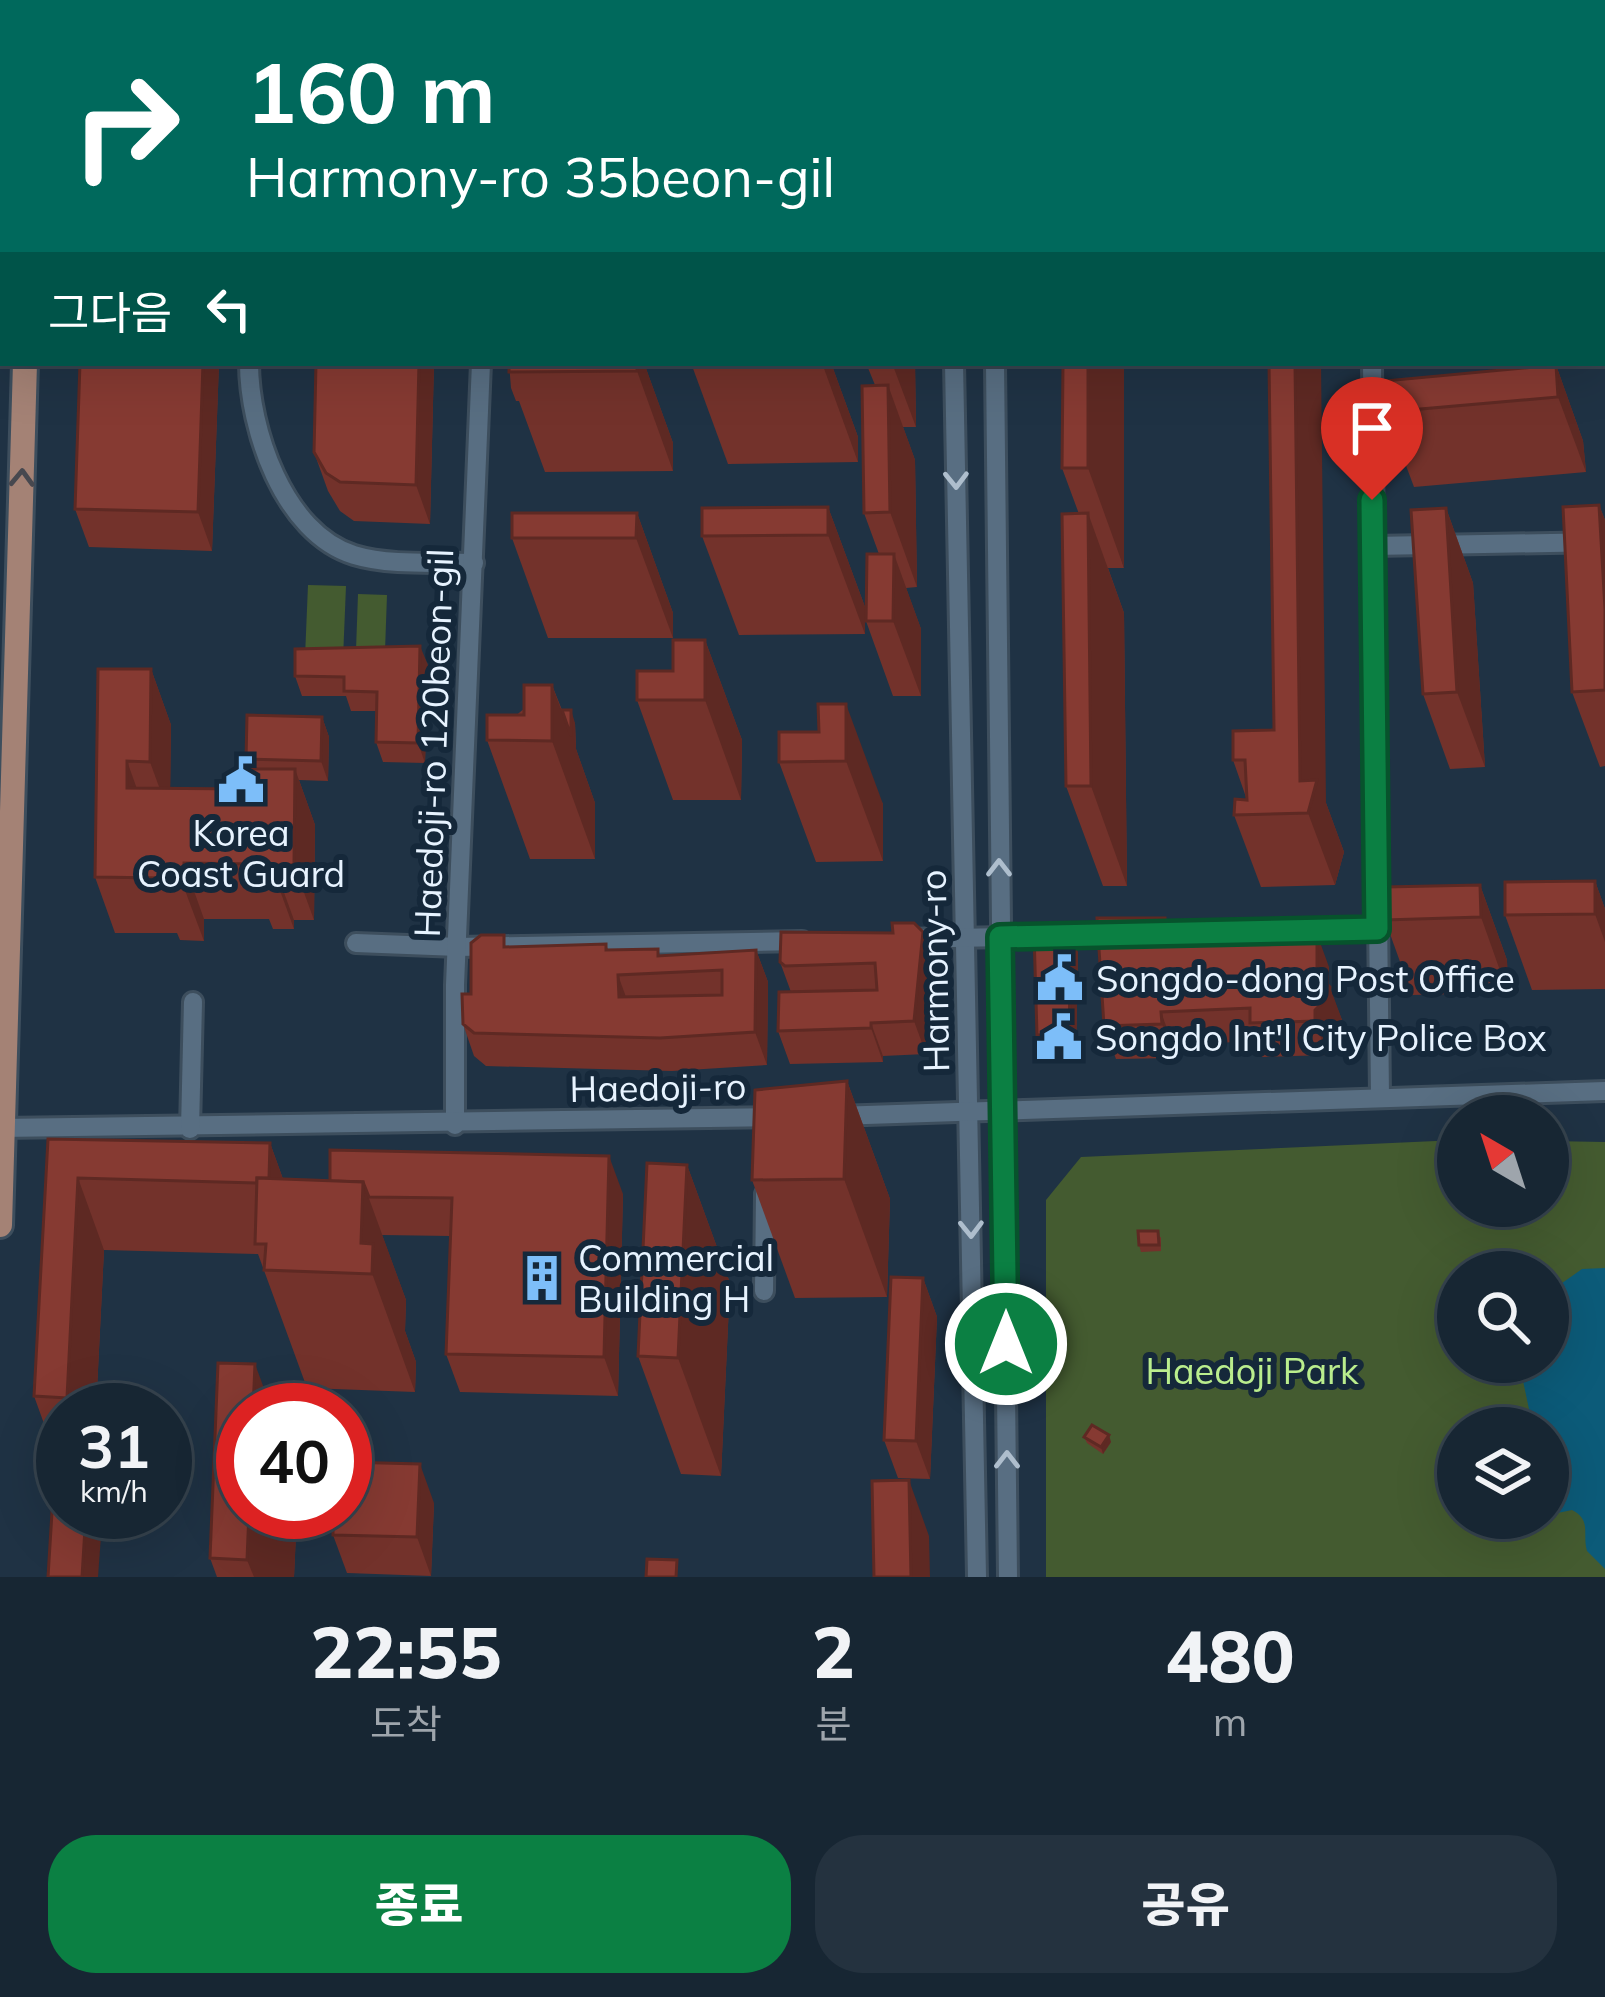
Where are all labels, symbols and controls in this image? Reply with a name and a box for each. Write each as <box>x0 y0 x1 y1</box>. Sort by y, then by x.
text: 160 m <box>246 39 496 144</box>
icon: right <box>48 48 204 204</box>
text: Harmony-ro 35beon-gil <box>246 143 835 211</box>
icon: left <box>196 276 262 342</box>
text: 그다음 <box>48 284 172 340</box>
pin <box>1321 377 1423 500</box>
icon: arrive <box>1339 395 1405 461</box>
one-way arrow <box>8 468 34 487</box>
one-way arrow <box>943 471 969 490</box>
street label: Haedoji-ro 120beon-gil <box>404 548 462 938</box>
public building icon: Korea Coast Guard <box>216 755 266 805</box>
place label: Korea Coast Guard <box>137 810 345 896</box>
one-way arrow <box>986 858 1012 876</box>
street label: Harmony-ro <box>910 869 958 1073</box>
public building icon: Songdo-dong Post Office <box>1035 953 1085 1003</box>
place label: Songdo-dong Post Office <box>1096 956 1515 1001</box>
public building icon: Songdo Int'l City Police Box <box>1034 1012 1084 1062</box>
place label: Songdo Int'l City Police Box <box>1095 1015 1546 1060</box>
street label: Haedoji-ro <box>569 1063 747 1111</box>
north arrow <box>1437 1095 1569 1227</box>
map controls <box>1437 1095 1569 1539</box>
one-way arrow <box>958 1220 984 1239</box>
place label: Commercial Building H <box>578 1235 774 1321</box>
button: search <box>1437 1251 1569 1383</box>
building icon: Commercial Building H <box>517 1253 567 1303</box>
position arrow <box>943 1281 1069 1407</box>
park label: Haedoji Park <box>1145 1348 1359 1393</box>
speed limit sign: 40 <box>216 1383 372 1539</box>
button: layers <box>1437 1407 1569 1539</box>
text: 31 <box>78 1408 150 1483</box>
one-way arrow <box>994 1450 1020 1468</box>
text: km/h <box>80 1472 148 1510</box>
text: 22:55 <box>310 1606 502 1696</box>
text: 2 <box>812 1606 855 1696</box>
text: 480 <box>1165 1610 1295 1700</box>
text: m <box>1213 1697 1247 1746</box>
text: 도착 <box>370 1699 442 1748</box>
text: 분 <box>816 1699 851 1748</box>
button: 종료 <box>48 1835 791 1973</box>
button: 공유 <box>815 1835 1557 1973</box>

